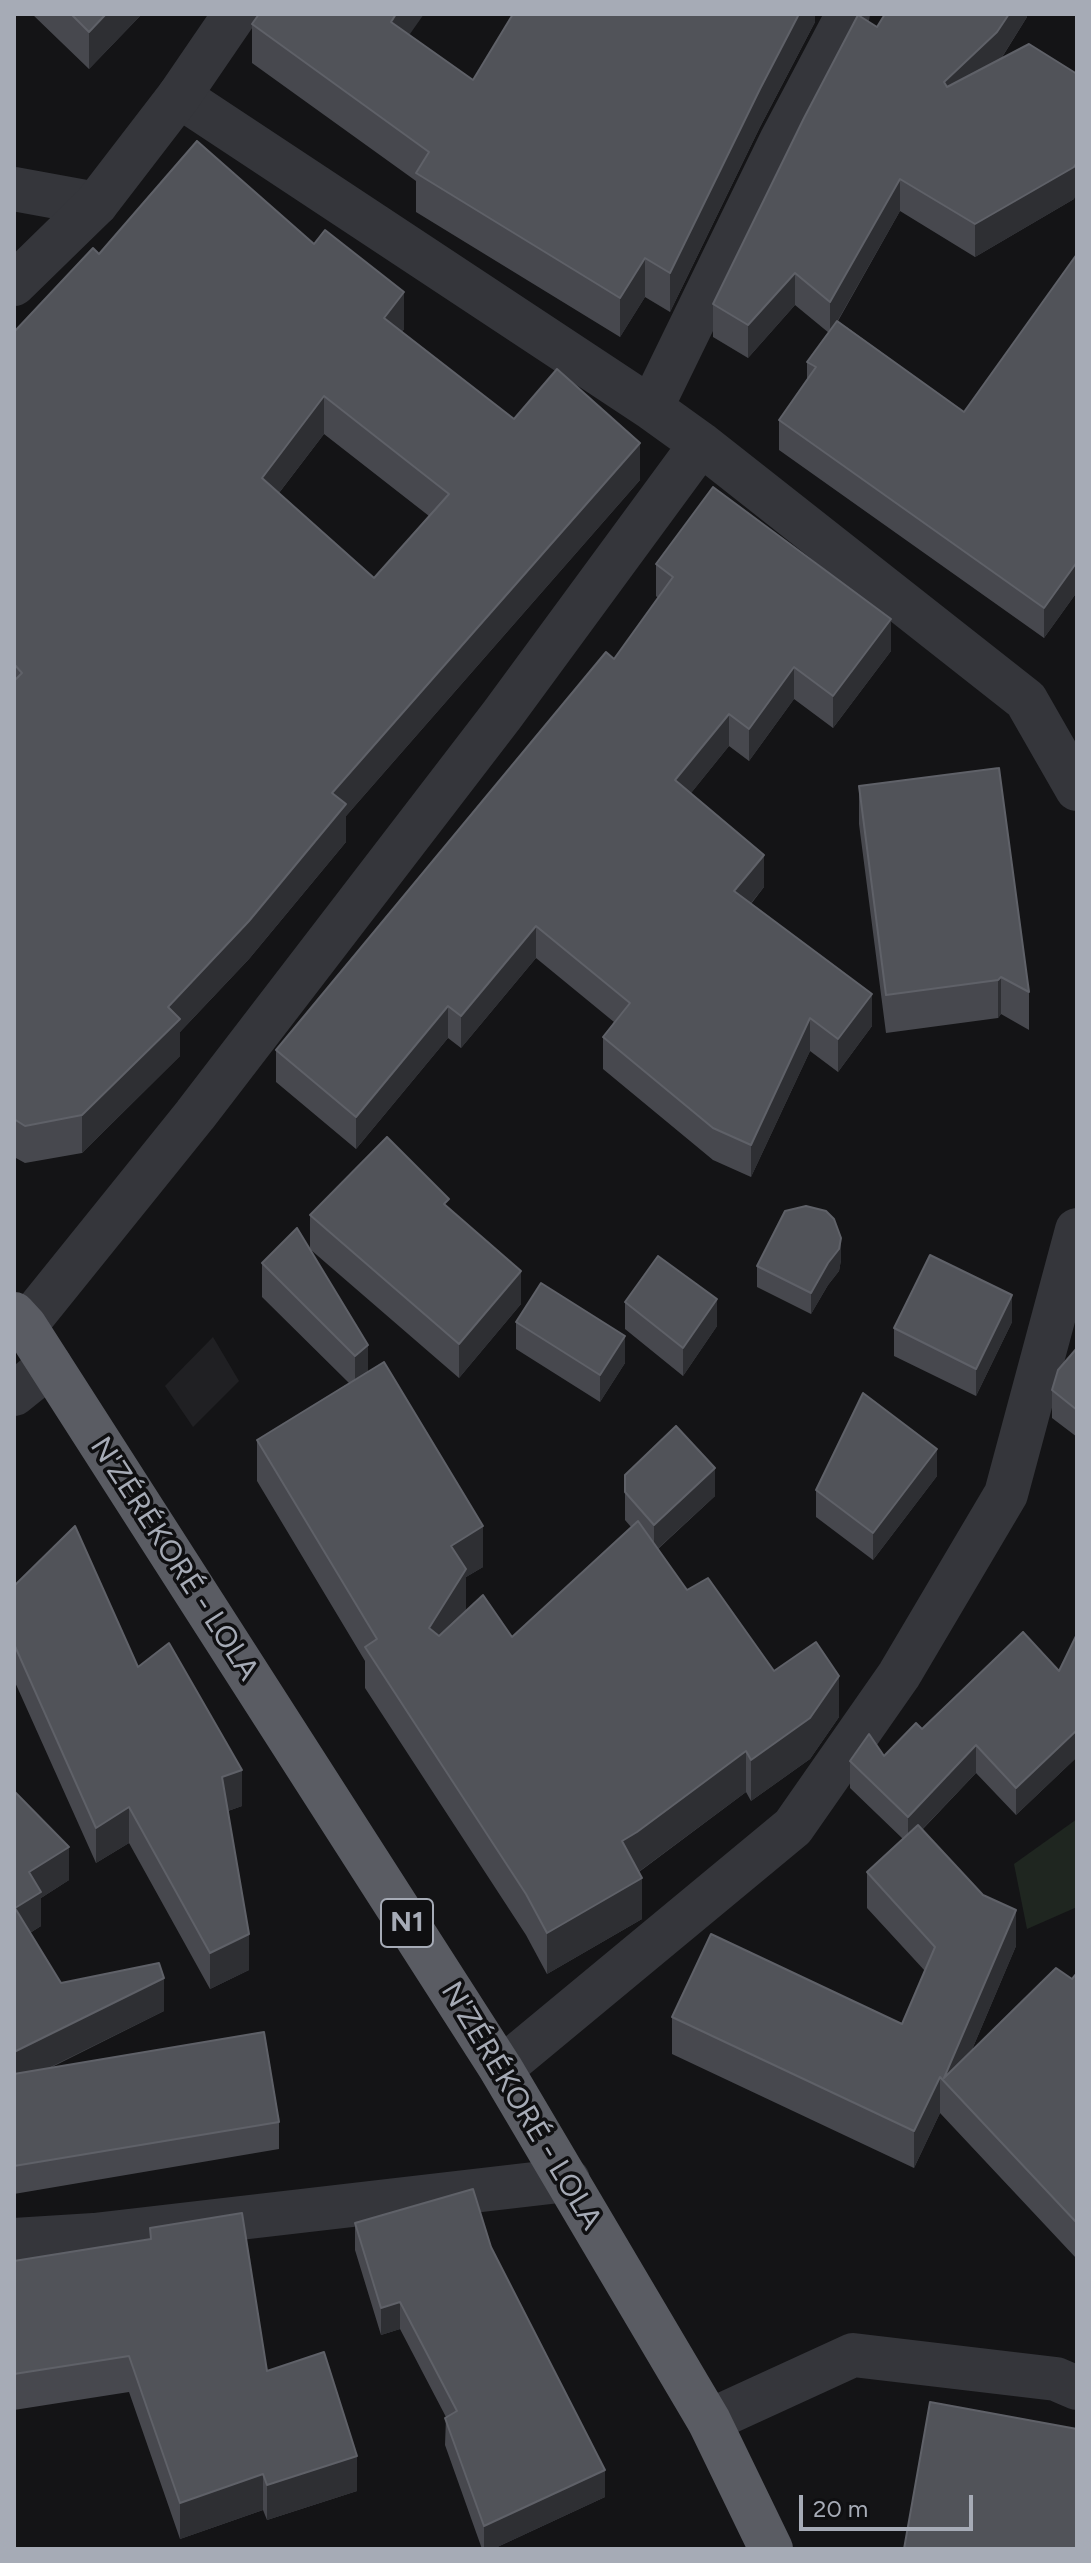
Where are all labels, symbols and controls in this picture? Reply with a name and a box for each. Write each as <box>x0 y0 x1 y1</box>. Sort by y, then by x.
street label: N'ZÉRÉKORÉ - LOLA <box>82 1431 266 1687</box>
road number: N1 <box>381 1899 433 1947</box>
street label: N'ZÉRÉKORÉ - LOLA <box>433 1976 609 2236</box>
scale bar <box>803 2479 977 2529</box>
text: 20 m <box>813 2494 868 2523</box>

